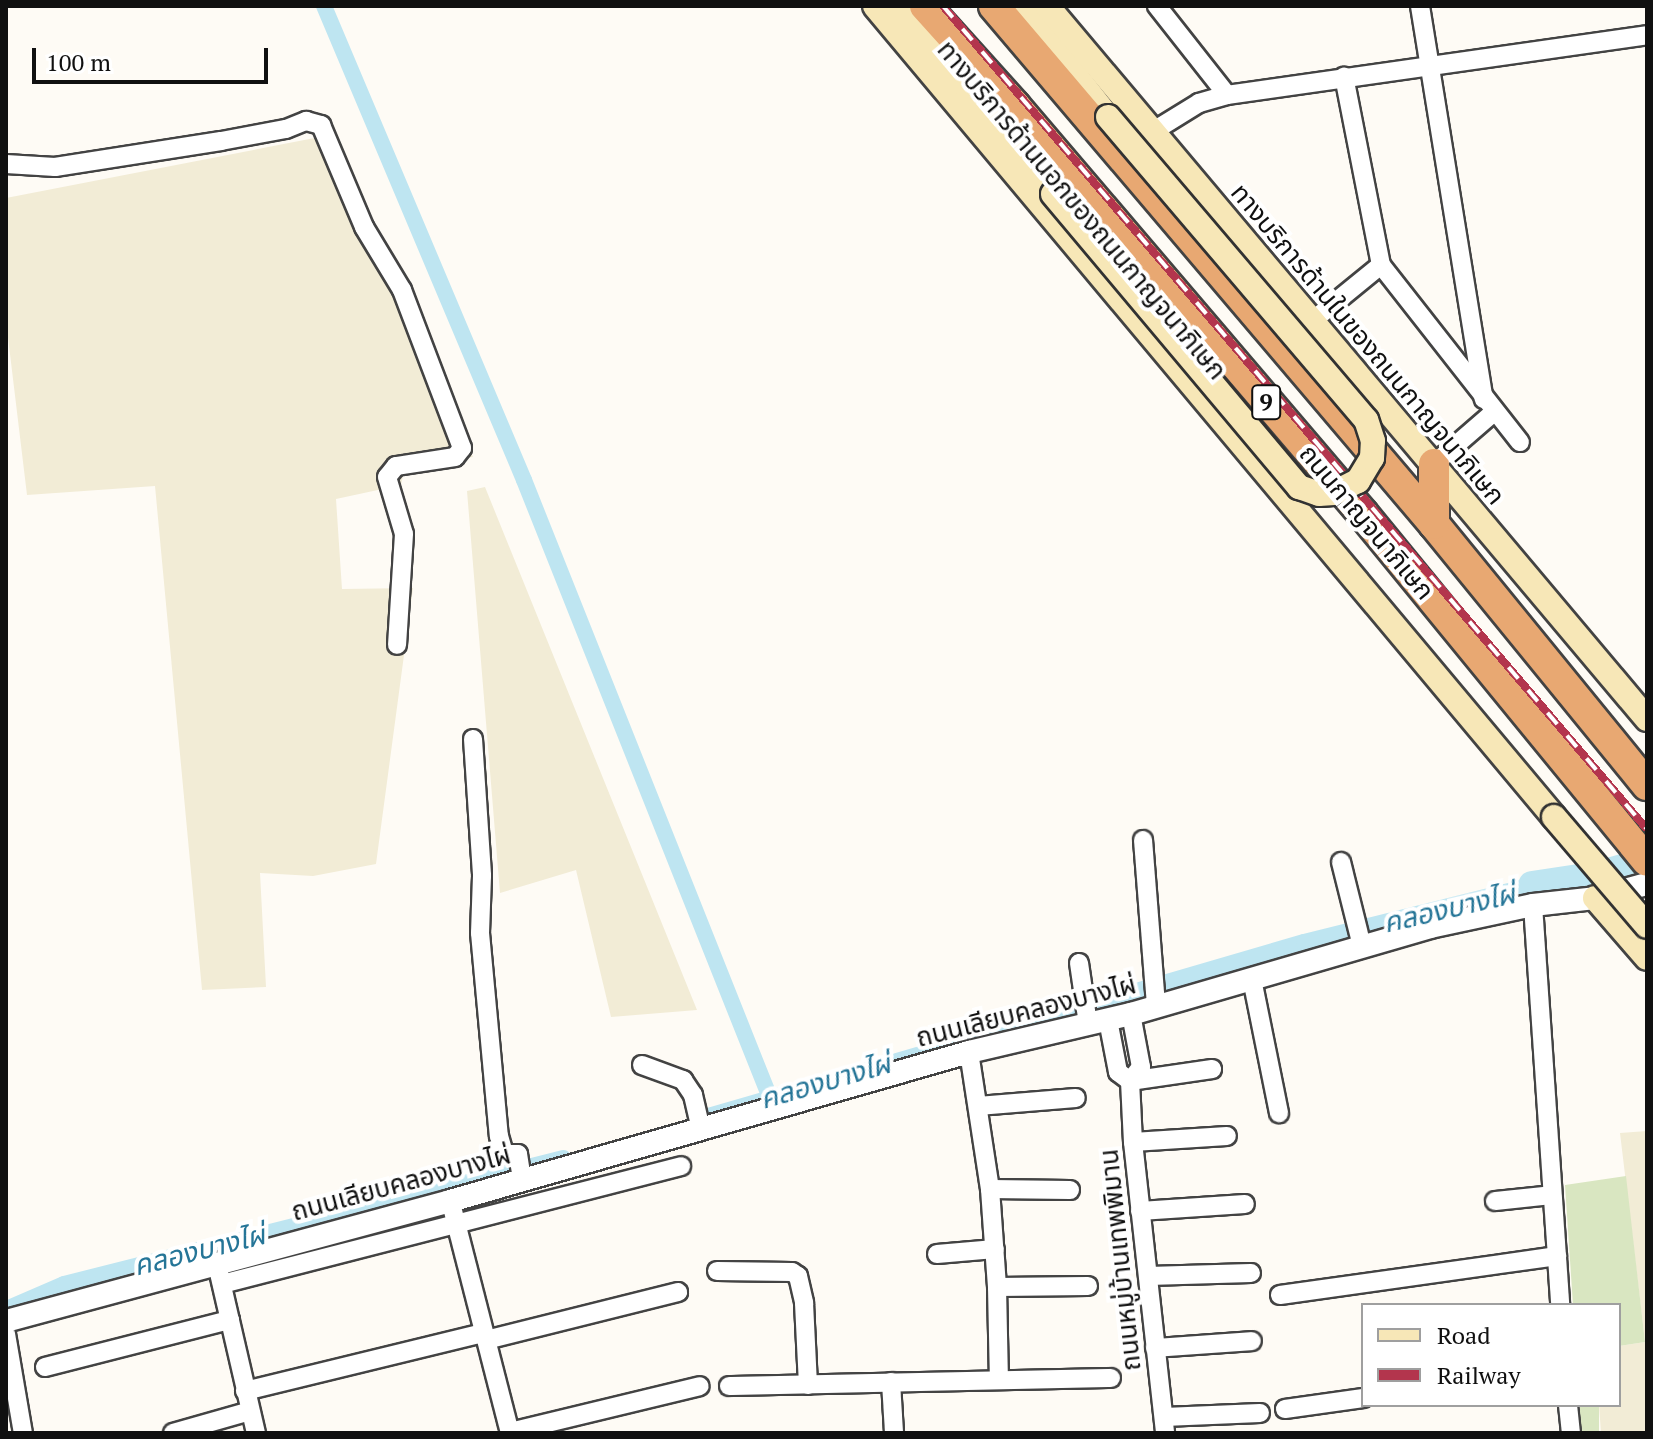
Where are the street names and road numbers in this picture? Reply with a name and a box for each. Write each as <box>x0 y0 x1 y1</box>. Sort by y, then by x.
street label: ทางบริการด้านนอกของถนนกาญจนาภิเษก <box>931 34 1233 386</box>
street label: ทางบริการด้านในของถนนกาญจนาภิเษก <box>1224 177 1512 511</box>
road number: 9 <box>1250 382 1282 422</box>
street label: ถนนกาญจนาภิเษก <box>1293 438 1441 606</box>
street label: ถนนเลียบคลองบางไผ่ <box>913 969 1139 1053</box>
street label: ถนนเลียบคลองบางไผ่ <box>288 1139 514 1227</box>
street label: ถนนหมู่บ้านเทพพิมาน <box>1093 1147 1147 1373</box>

